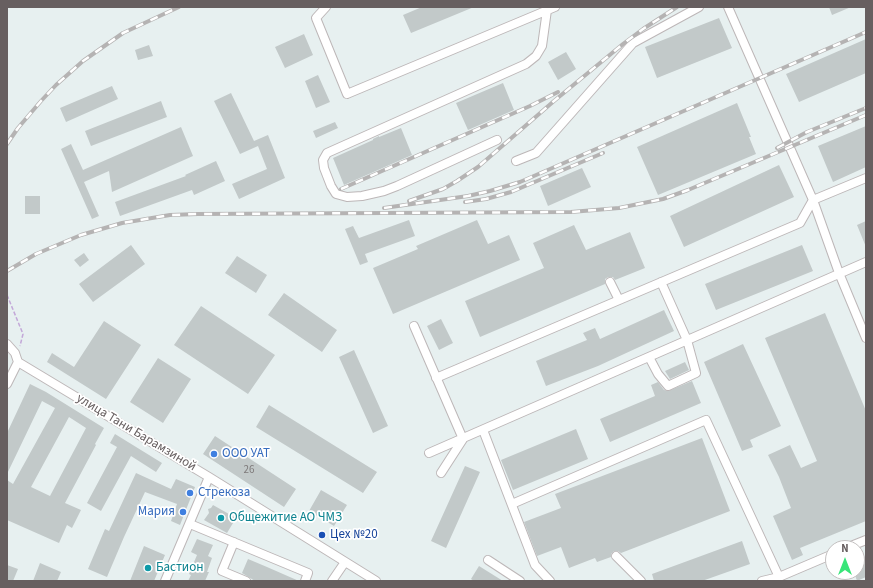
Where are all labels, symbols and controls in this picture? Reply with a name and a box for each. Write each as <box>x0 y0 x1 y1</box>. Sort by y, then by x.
street label: улица Тани Барамзиной <box>73 391 199 475</box>
place label: ООО УАТ <box>222 446 270 462</box>
marker: ООО УАТ <box>209 449 219 459</box>
house number: 26 <box>244 464 254 478</box>
place label: Стрекоза <box>198 485 250 501</box>
marker: Стрекоза <box>185 488 195 498</box>
place label: Мария <box>138 504 175 520</box>
marker: Мария <box>178 507 188 517</box>
place label: Общежитие АО ЧМЗ <box>229 510 342 526</box>
marker: Общежитие АО ЧМЗ <box>216 513 226 523</box>
place label: Цех №20 <box>330 527 378 543</box>
marker: Цех №20 <box>317 530 327 540</box>
north arrow <box>825 540 865 580</box>
text: N <box>841 541 849 556</box>
place label: Бастион <box>156 560 204 576</box>
marker: Бастион <box>143 563 153 573</box>

